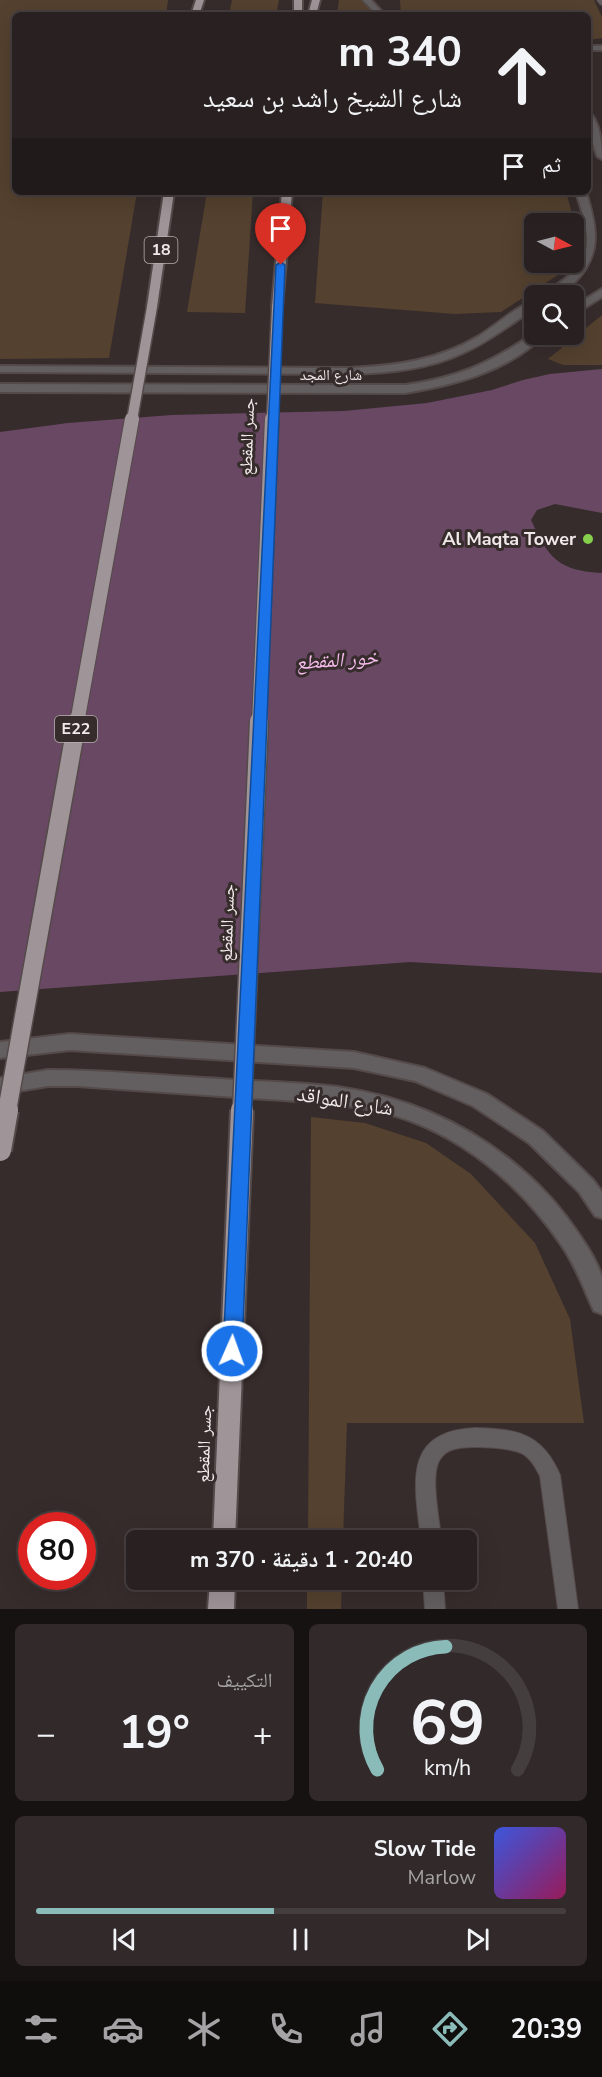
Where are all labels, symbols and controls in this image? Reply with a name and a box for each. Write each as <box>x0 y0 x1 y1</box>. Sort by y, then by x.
text: 340 m <box>338 24 462 81</box>
icon: ahead <box>483 36 561 114</box>
text: شارع الشيخ راشد بن سعيد <box>203 80 462 117</box>
icon: arrive <box>497 150 530 183</box>
text: ثم <box>542 150 561 180</box>
pin <box>255 203 306 265</box>
icon: arrive <box>264 212 297 245</box>
north arrow <box>524 213 584 273</box>
map controls <box>524 213 584 345</box>
road number: 18 <box>144 237 178 263</box>
button: search <box>524 285 584 345</box>
street label: شارع المَجد <box>300 365 362 385</box>
street label: جسر المقطع <box>234 398 260 476</box>
place label: Al Maqta Tower <box>442 527 576 551</box>
marker: Al Maqta Tower <box>581 532 595 546</box>
water label: خور المقطع <box>295 644 379 676</box>
road number: E22 <box>55 716 97 742</box>
street label: جسر المقطع <box>214 884 240 962</box>
street label: شارع المواقد <box>295 1080 395 1122</box>
position arrow <box>200 1319 264 1383</box>
street label: جسر المقطع <box>191 1405 217 1483</box>
speed limit sign: 80 <box>18 1512 96 1590</box>
text: 20:40 · 1 دقيقة · 370 m <box>190 1545 413 1575</box>
text: التكييف <box>216 1667 273 1694</box>
text: 69 <box>410 1681 485 1766</box>
text: 19° <box>119 1703 190 1764</box>
text: − <box>36 1712 56 1757</box>
text: + <box>253 1712 273 1757</box>
text: km/h <box>424 1753 471 1783</box>
text: Slow Tide <box>374 1834 476 1864</box>
text: Marlow <box>408 1864 476 1891</box>
icon: previous <box>108 1923 141 1956</box>
icon: pause <box>284 1923 317 1956</box>
icon: next <box>461 1923 494 1956</box>
icon: filters <box>20 2008 62 2050</box>
icon: car <box>102 2008 144 2050</box>
icon: climate <box>183 2008 225 2050</box>
icon: phone <box>265 2008 307 2050</box>
icon: music <box>347 2008 389 2050</box>
icon: directions <box>429 2008 471 2050</box>
text: 20:39 <box>511 2011 582 2048</box>

